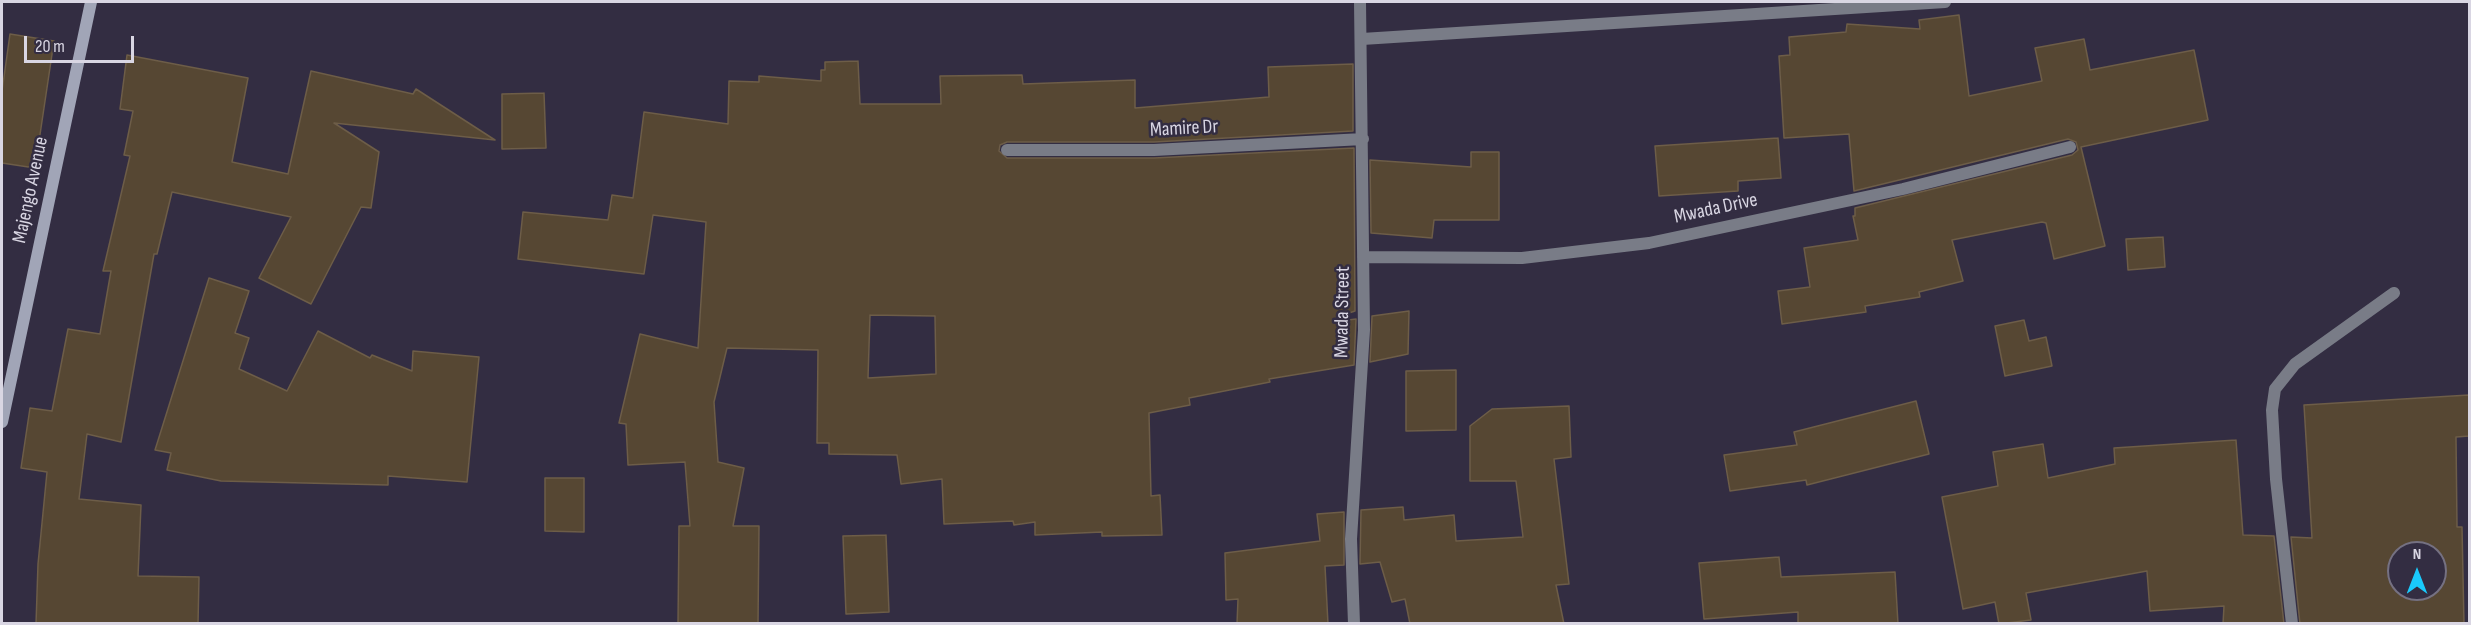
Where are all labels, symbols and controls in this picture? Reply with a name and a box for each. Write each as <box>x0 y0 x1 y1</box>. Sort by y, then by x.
scale bar <box>27 24 136 62</box>
text: 20 m <box>35 36 65 57</box>
street label: Mamire Dr <box>1149 115 1219 143</box>
street label: Majengo Avenue <box>8 135 54 245</box>
street label: Mwada Drive <box>1672 188 1760 230</box>
street label: Mwada Street <box>1330 266 1356 358</box>
north arrow <box>2387 541 2447 601</box>
text: N <box>2413 545 2421 564</box>

